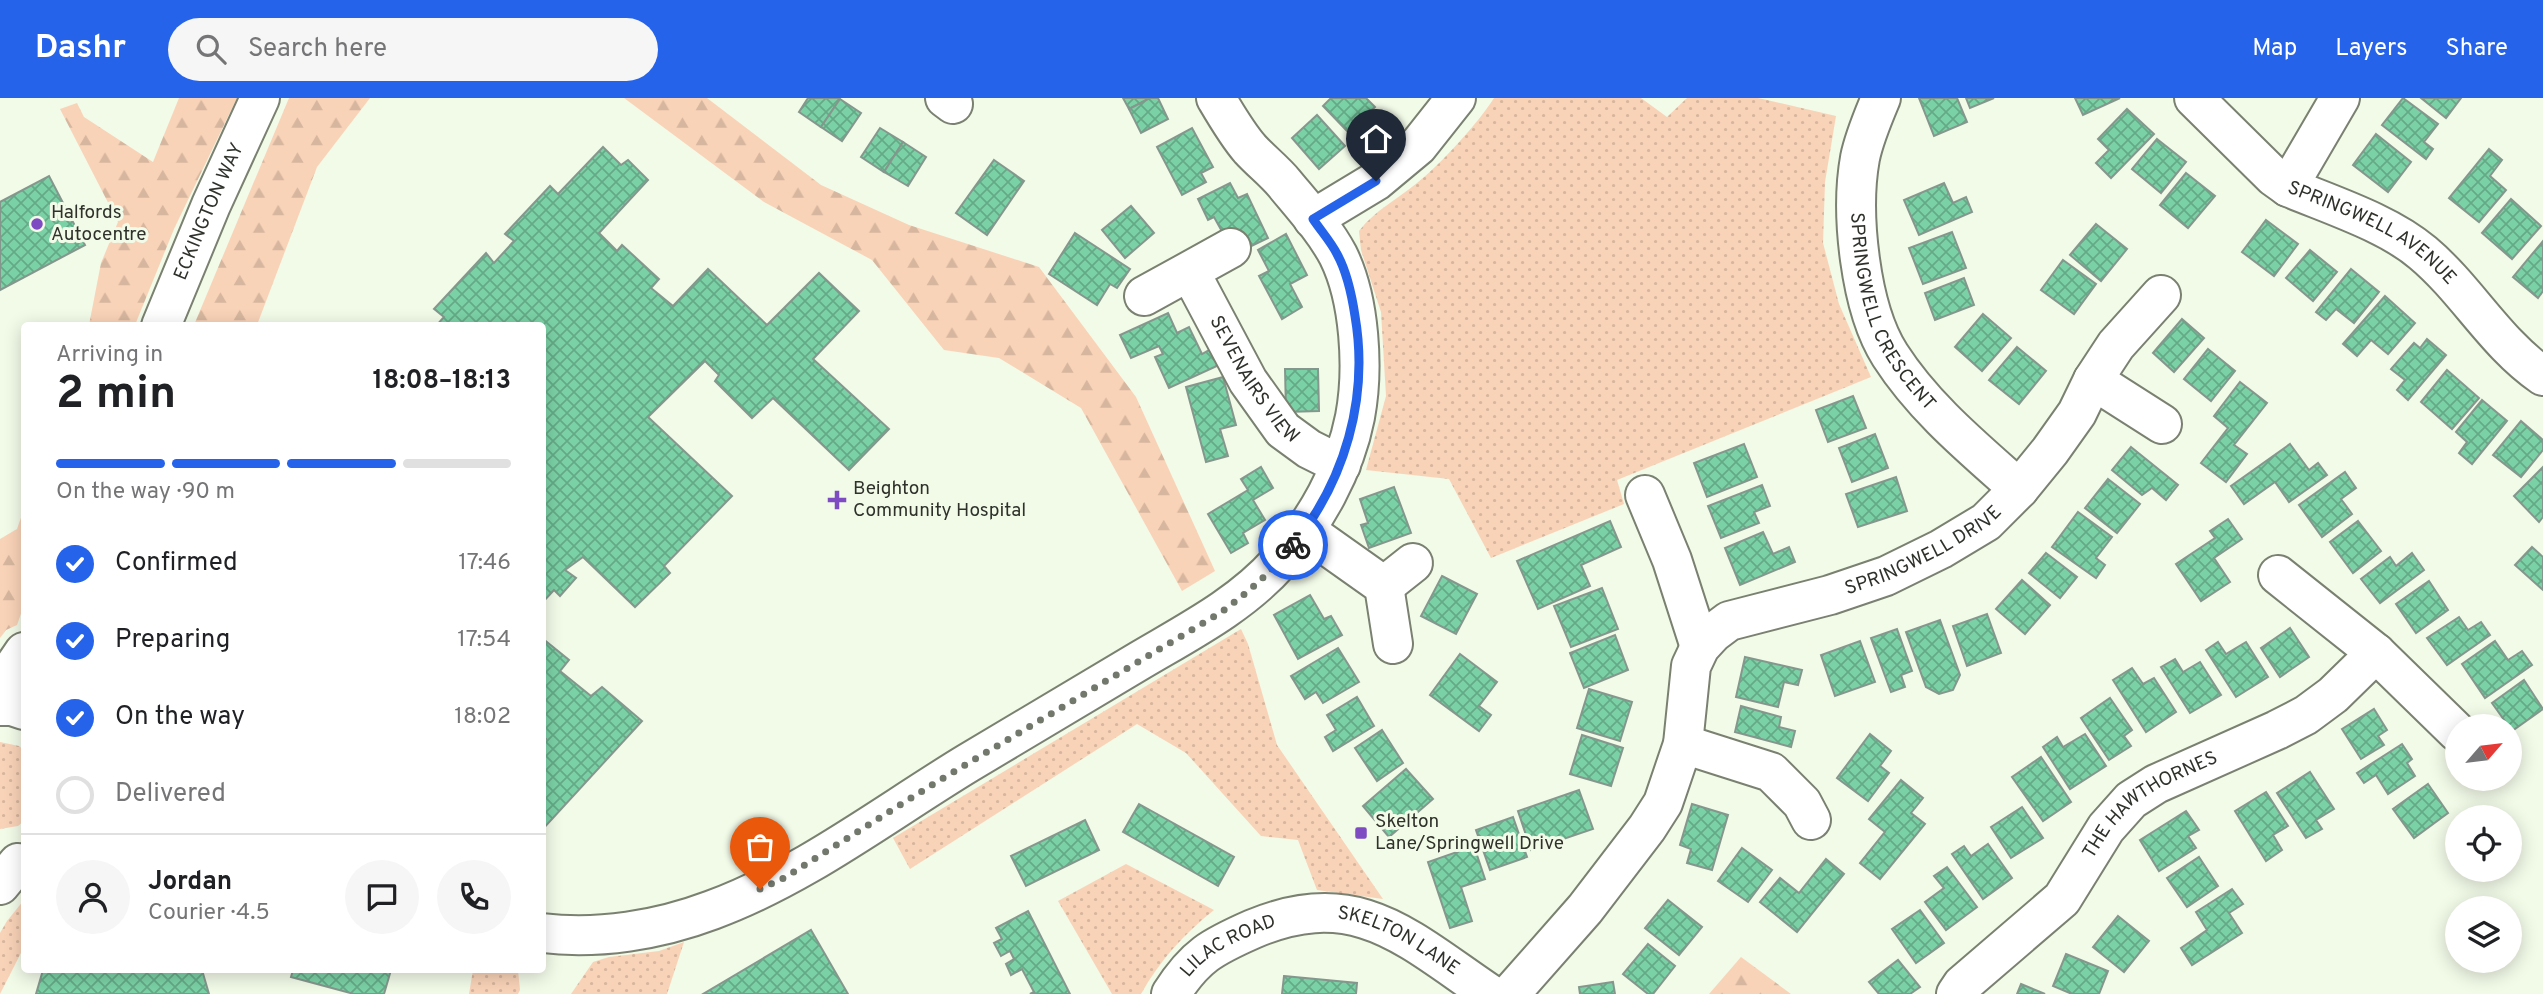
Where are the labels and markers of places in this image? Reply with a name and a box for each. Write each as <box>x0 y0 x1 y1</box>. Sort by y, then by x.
pin <box>1346 109 1406 181</box>
place label: Halfords Autocentre <box>51 201 146 247</box>
marker: Halfords Autocentre <box>29 216 45 232</box>
place label: Beighton Community Hospital <box>853 477 1026 523</box>
marker: Beighton Community Hospital <box>827 490 847 510</box>
place label: Skelton Lane/Springwell Drive <box>1375 810 1564 856</box>
pin <box>730 817 790 889</box>
marker: Skelton Lane/Springwell Drive <box>1353 825 1369 841</box>

